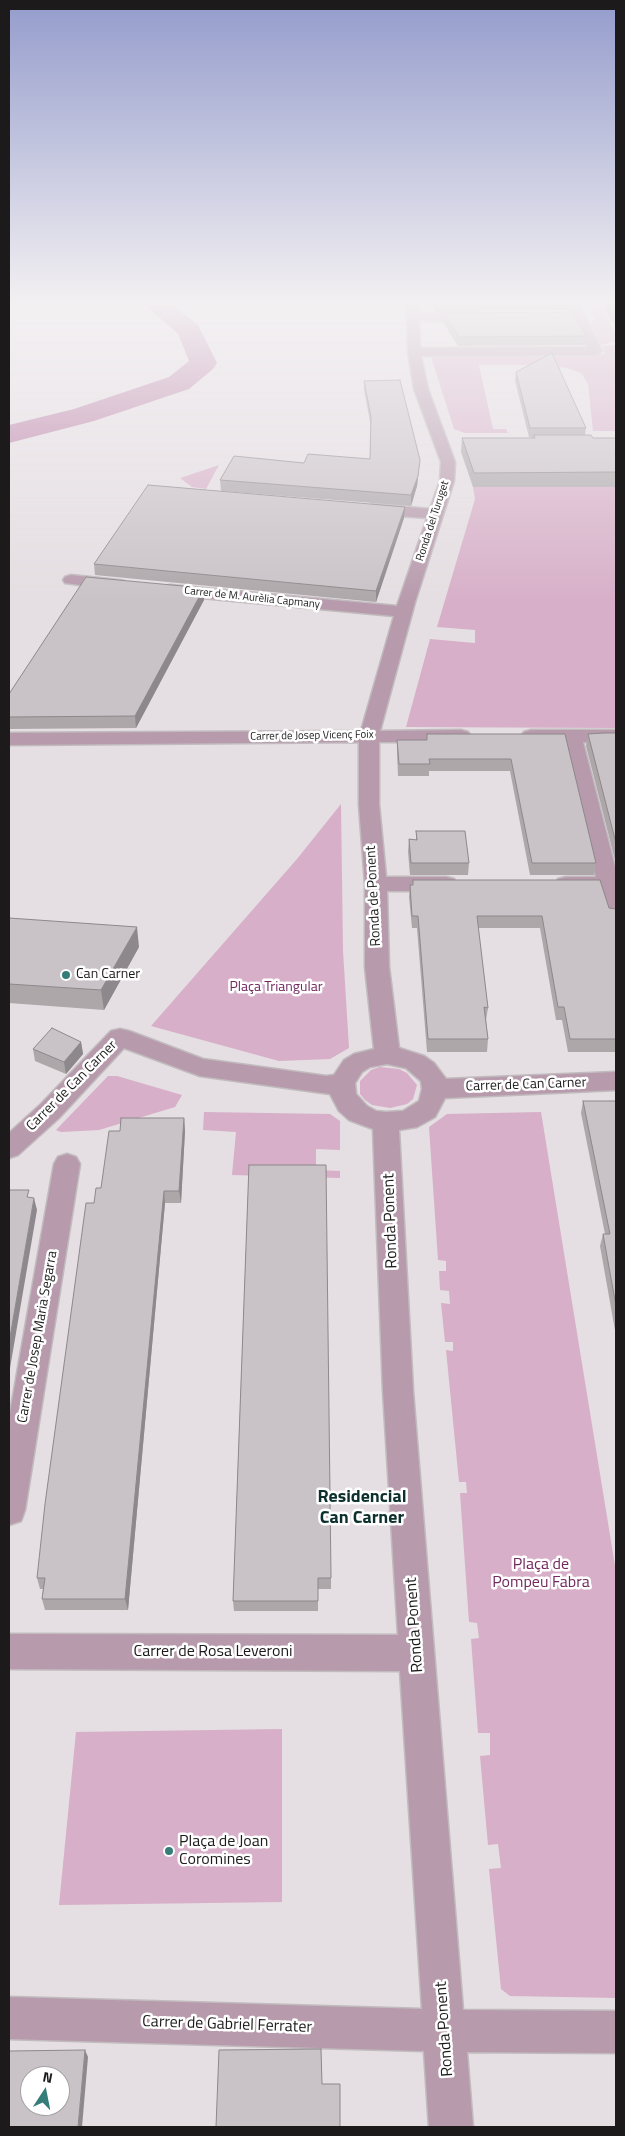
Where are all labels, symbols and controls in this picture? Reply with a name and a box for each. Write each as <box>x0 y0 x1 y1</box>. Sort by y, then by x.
street label: Ronda del Turuget <box>414 479 452 563</box>
street label: Carrer de M. Aurèlia Capmany <box>184 584 320 612</box>
street label: Carrer de Josep Vicenç Foix <box>250 728 374 744</box>
street label: Ronda de Ponent <box>363 845 385 947</box>
place label: Can Carner <box>76 967 140 983</box>
marker: Can Carner <box>60 969 72 981</box>
park label: Plaça Triangular <box>229 980 323 996</box>
street label: Carrer de Can Carner <box>23 1037 121 1135</box>
street label: Carrer de Can Carner <box>465 1074 587 1096</box>
street label: Ronda Ponent <box>380 1173 402 1269</box>
street label: Carrer de Josep Maria Segarra <box>15 1250 61 1424</box>
district label: Residencial Can Carner <box>317 1487 407 1530</box>
park label: Plaça de Pompeu Fabra <box>492 1555 590 1593</box>
street label: Ronda Ponent <box>402 1577 428 1673</box>
street label: Carrer de Rosa Leveroni <box>133 1642 293 1662</box>
place label: Plaça de Joan Coromines <box>179 1832 268 1870</box>
marker: Plaça de Joan Coromines <box>163 1845 175 1857</box>
street label: Ronda Ponent <box>432 1981 458 2077</box>
street label: Carrer de Gabriel Ferrater <box>142 2012 312 2038</box>
north arrow <box>20 2066 70 2116</box>
text: N <box>41 2066 55 2088</box>

